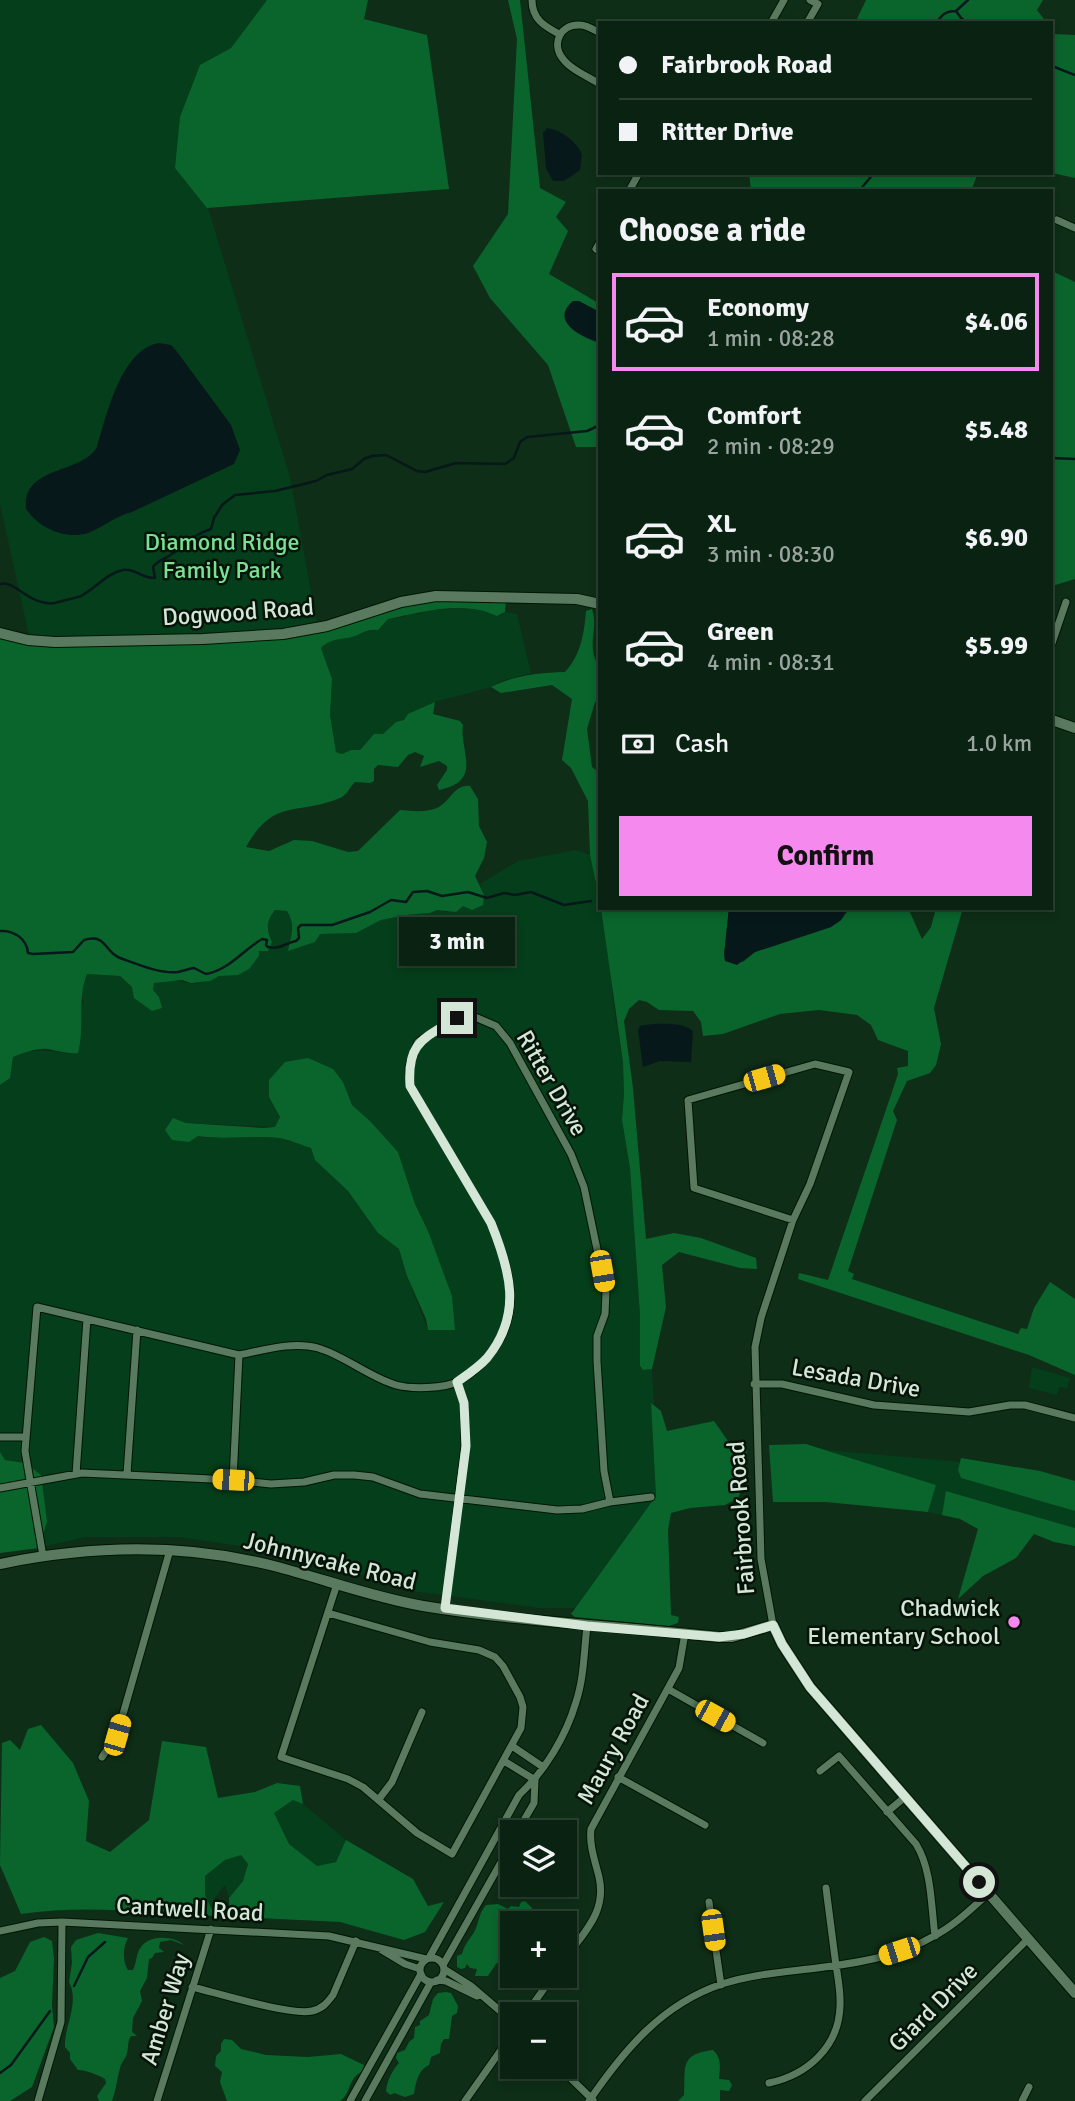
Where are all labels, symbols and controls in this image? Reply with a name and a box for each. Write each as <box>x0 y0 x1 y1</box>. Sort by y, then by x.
text: Fairbrook Road <box>661 49 832 81</box>
text: Ritter Drive <box>661 116 794 148</box>
text: Choose a ride <box>619 211 806 250</box>
icon: car <box>623 291 686 354</box>
text: Economy <box>707 292 809 324</box>
text: $4.06 <box>964 306 1028 338</box>
text: 1 min · 08:28 <box>707 324 835 353</box>
icon: car <box>623 399 686 462</box>
text: Comfort <box>707 400 801 432</box>
text: $5.48 <box>964 414 1028 446</box>
text: 2 min · 08:29 <box>707 432 835 461</box>
icon: car <box>623 507 686 570</box>
text: XL <box>707 508 737 540</box>
text: $6.90 <box>964 522 1028 554</box>
park label: Diamond Ridge Family Park <box>144 527 300 585</box>
text: 3 min · 08:30 <box>707 540 835 569</box>
street label: Dogwood Road <box>161 592 315 632</box>
icon: car <box>623 615 686 678</box>
text: Green <box>707 616 774 648</box>
text: $5.99 <box>964 630 1028 662</box>
text: 4 min · 08:31 <box>707 648 835 677</box>
icon: cash <box>619 725 657 763</box>
text: Cash <box>675 728 729 760</box>
text: 1.0 km <box>966 729 1032 758</box>
button: Confirm <box>619 816 1032 896</box>
callout: 3 min <box>399 916 515 965</box>
text: 3 min <box>429 927 485 956</box>
route end <box>441 1002 473 1034</box>
street label: Ritter Drive <box>510 1025 594 1141</box>
car <box>741 1062 788 1094</box>
car <box>589 1248 616 1294</box>
street label: Lesada Drive <box>789 1352 923 1404</box>
street label: Fairbrook Road <box>721 1440 761 1596</box>
car <box>212 1468 255 1492</box>
street label: Johnnycake Road <box>241 1525 419 1597</box>
place label: Chadwick Elementary School <box>807 1593 1000 1651</box>
marker: Chadwick Elementary School <box>1006 1614 1022 1630</box>
street label: Maury Road <box>570 1688 656 1810</box>
car <box>692 1697 739 1735</box>
car <box>102 1712 133 1758</box>
map controls <box>500 1820 577 2079</box>
button: layers <box>500 1820 577 1897</box>
route start <box>963 1866 995 1898</box>
street label: Cantwell Road <box>115 1890 265 1928</box>
car <box>700 1908 727 1952</box>
button: + <box>500 1911 577 1988</box>
car <box>876 1935 923 1967</box>
street label: Amber Way <box>134 1950 196 2068</box>
street label: Giard Drive <box>882 1956 984 2058</box>
button: − <box>500 2002 577 2079</box>

